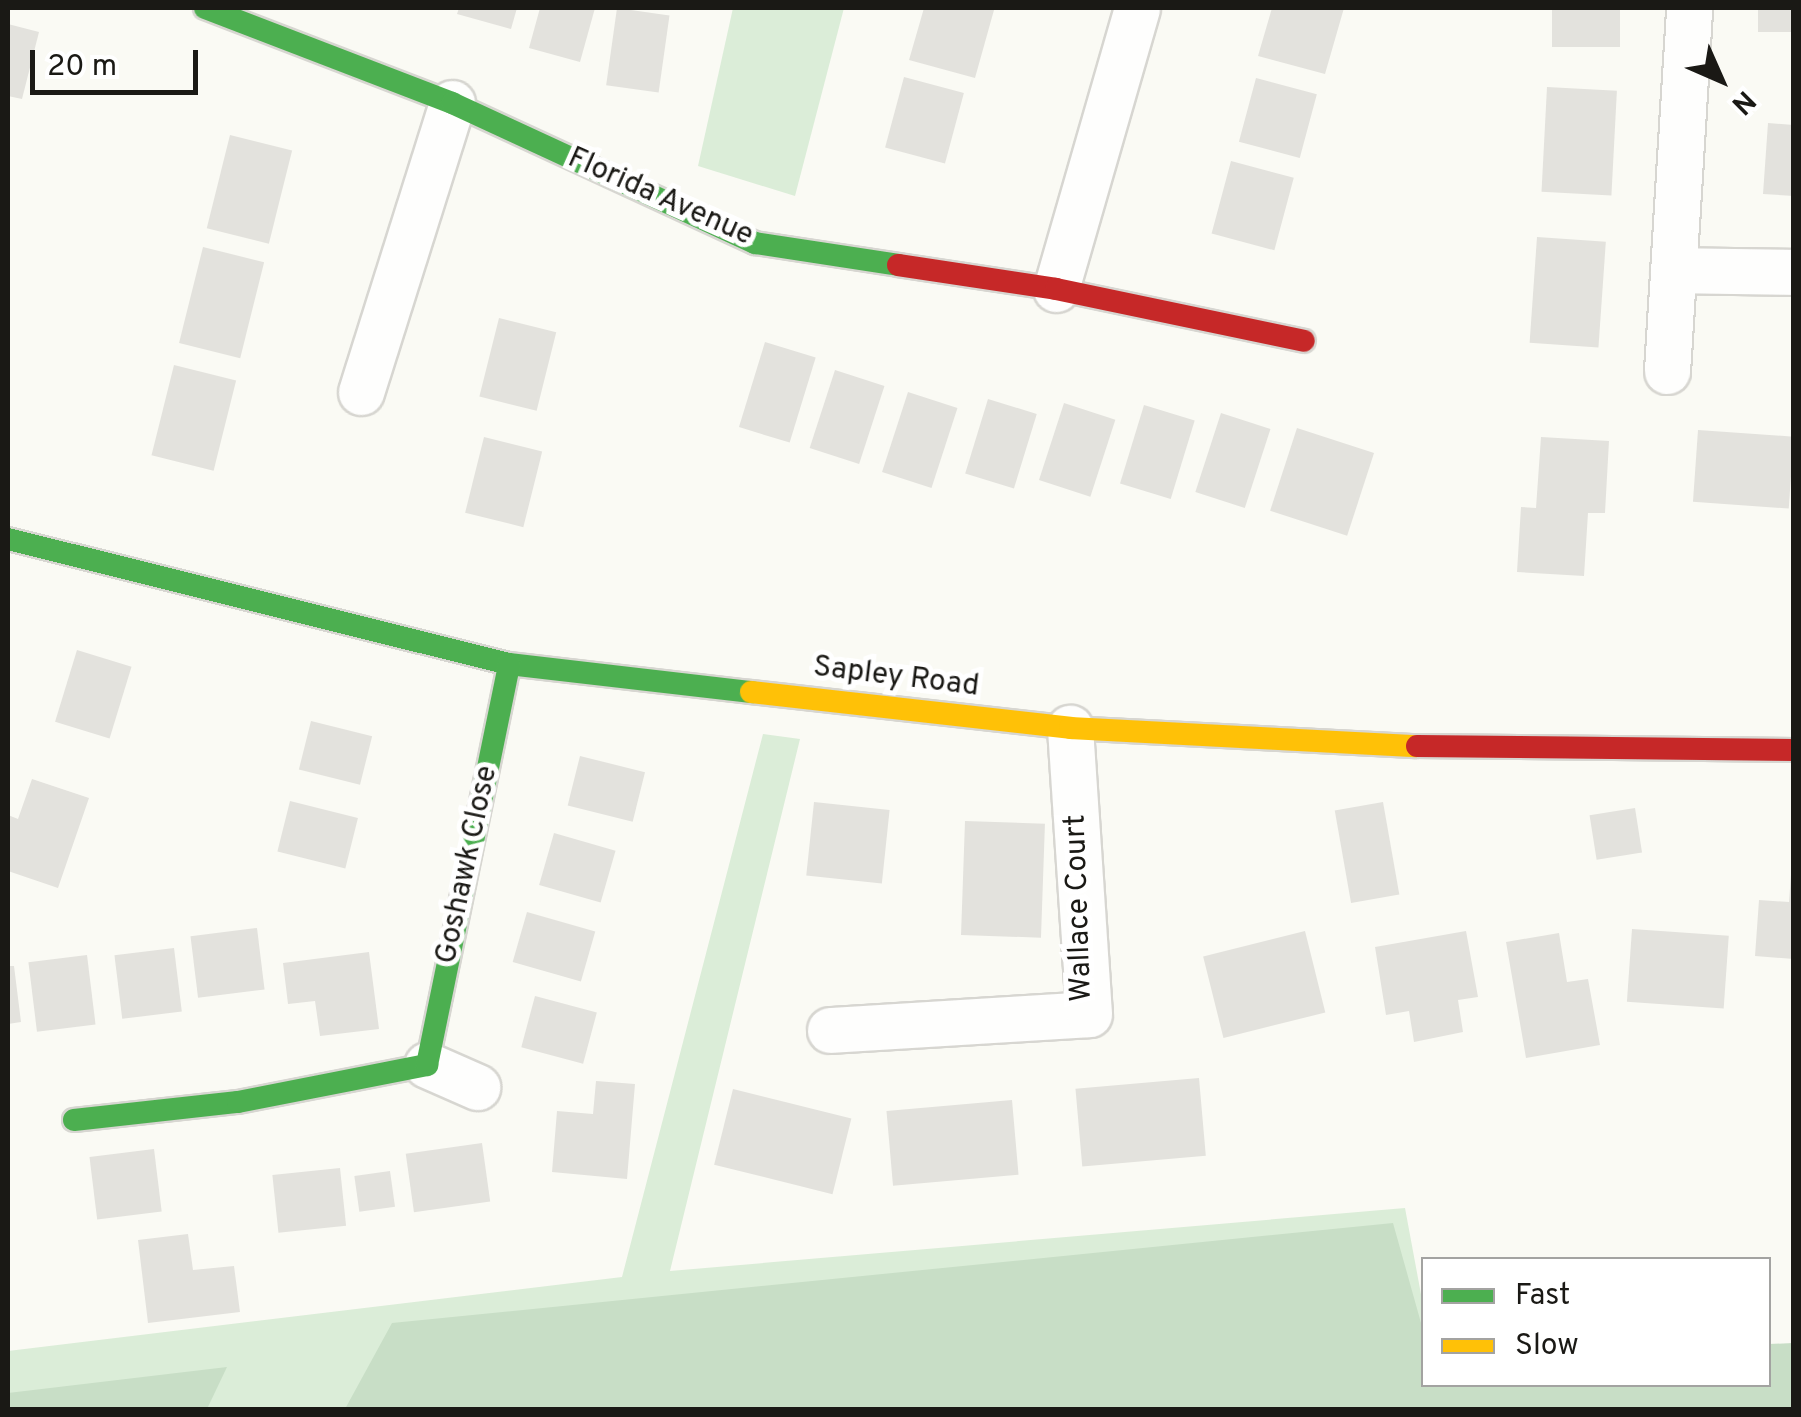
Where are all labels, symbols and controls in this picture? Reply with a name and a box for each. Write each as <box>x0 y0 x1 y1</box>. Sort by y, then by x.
scale bar <box>35 30 202 92</box>
north arrow <box>1671 30 1771 130</box>
text: 20 m <box>47 49 117 86</box>
text: N <box>1722 81 1762 121</box>
street label: Florida Avenue <box>561 141 759 255</box>
street label: Sapley Road <box>811 650 981 706</box>
street label: Goshawk Close <box>429 763 507 967</box>
street label: Wallace Court <box>1059 814 1101 1002</box>
legend <box>1421 1257 1771 1387</box>
text: Fast <box>1515 1278 1570 1315</box>
text: Slow <box>1515 1328 1579 1365</box>

